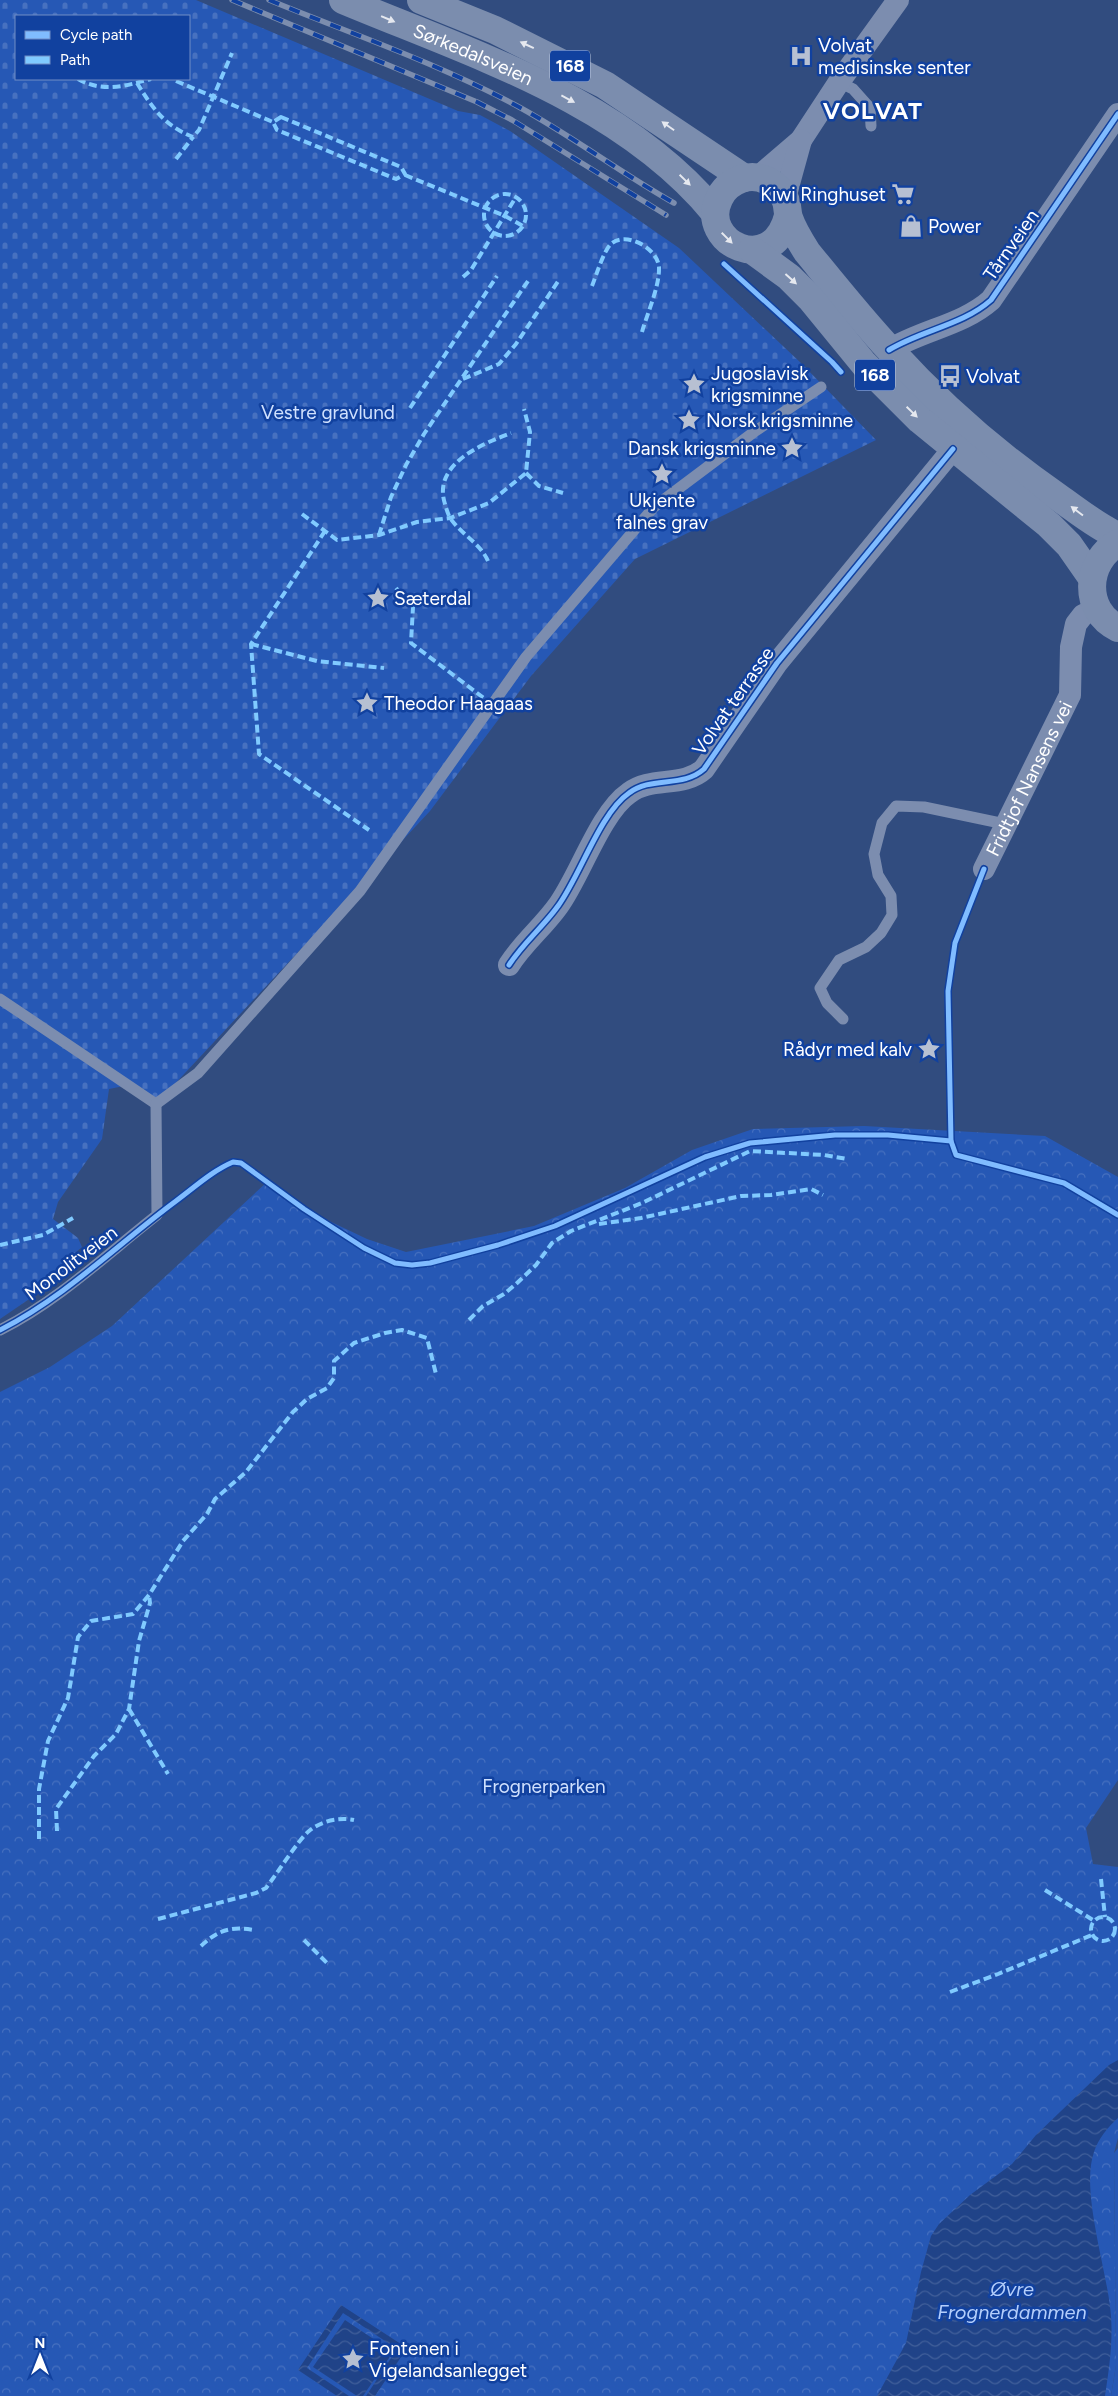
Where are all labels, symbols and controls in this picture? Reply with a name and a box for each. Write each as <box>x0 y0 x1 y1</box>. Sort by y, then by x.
legend <box>15 15 190 80</box>
one-way arrow <box>381 15 395 23</box>
street label: Sørkedalsveien <box>410 18 537 90</box>
text: Cycle path <box>60 26 132 44</box>
place label: Volvat medisinske senter <box>818 34 971 79</box>
one-way arrow <box>520 41 534 49</box>
hospital icon: Volvat medisinske senter <box>788 43 814 69</box>
road number: 168 <box>550 50 590 82</box>
text: Path <box>60 51 90 69</box>
one-way arrow <box>561 95 575 103</box>
district label: VOLVAT <box>823 96 923 125</box>
one-way arrow <box>661 121 675 131</box>
one-way arrow <box>679 174 691 186</box>
supermarket icon: Kiwi Ringhuset <box>890 181 916 207</box>
place label: Kiwi Ringhuset <box>760 183 886 206</box>
street label: Tårnveien <box>978 205 1044 285</box>
shop icon: Power <box>898 213 924 239</box>
place label: Power <box>928 215 982 238</box>
one-way arrow <box>721 232 733 244</box>
one-way arrow <box>784 274 797 285</box>
road number: 168 <box>855 360 895 390</box>
place label: Jugoslavisk krigsminne <box>711 362 809 407</box>
bus stop icon: Volvat <box>937 363 963 389</box>
place label: Volvat <box>966 365 1020 388</box>
place icon: Jugoslavisk krigsminne <box>681 371 707 397</box>
park label: Vestre gravlund <box>261 401 395 424</box>
one-way arrow <box>906 406 918 418</box>
place icon: Norsk krigsminne <box>676 407 702 433</box>
place label: Norsk krigsminne <box>706 409 853 432</box>
place icon: Dansk krigsminne <box>779 435 805 461</box>
place label: Dansk krigsminne <box>628 437 776 460</box>
place icon: Ukjente falnes grav <box>649 461 675 487</box>
place label: Ukjente falnes grav <box>616 489 708 534</box>
one-way arrow <box>1071 505 1084 516</box>
place icon: Sæterdal <box>365 585 391 611</box>
place label: Sæterdal <box>394 587 471 610</box>
street label: Volvat terrasse <box>687 642 779 760</box>
place icon: Theodor Haagaas <box>354 690 380 716</box>
place label: Theodor Haagaas <box>384 692 533 715</box>
street label: Fridtjof Nansens vei <box>981 697 1077 860</box>
place icon: Rådyr med kalv <box>916 1036 942 1062</box>
place label: Rådyr med kalv <box>783 1038 912 1061</box>
street label: Monolitveien <box>20 1221 122 1305</box>
park label: Frognerparken <box>482 1775 606 1798</box>
water label: Øvre Frognerdammen <box>937 2277 1087 2324</box>
north arrow <box>15 2331 65 2381</box>
text: N <box>35 2335 45 2352</box>
place label: Fontenen i Vigelandsanlegget <box>369 2337 527 2382</box>
place icon: Fontenen i Vigelandsanlegget <box>340 2346 366 2372</box>

